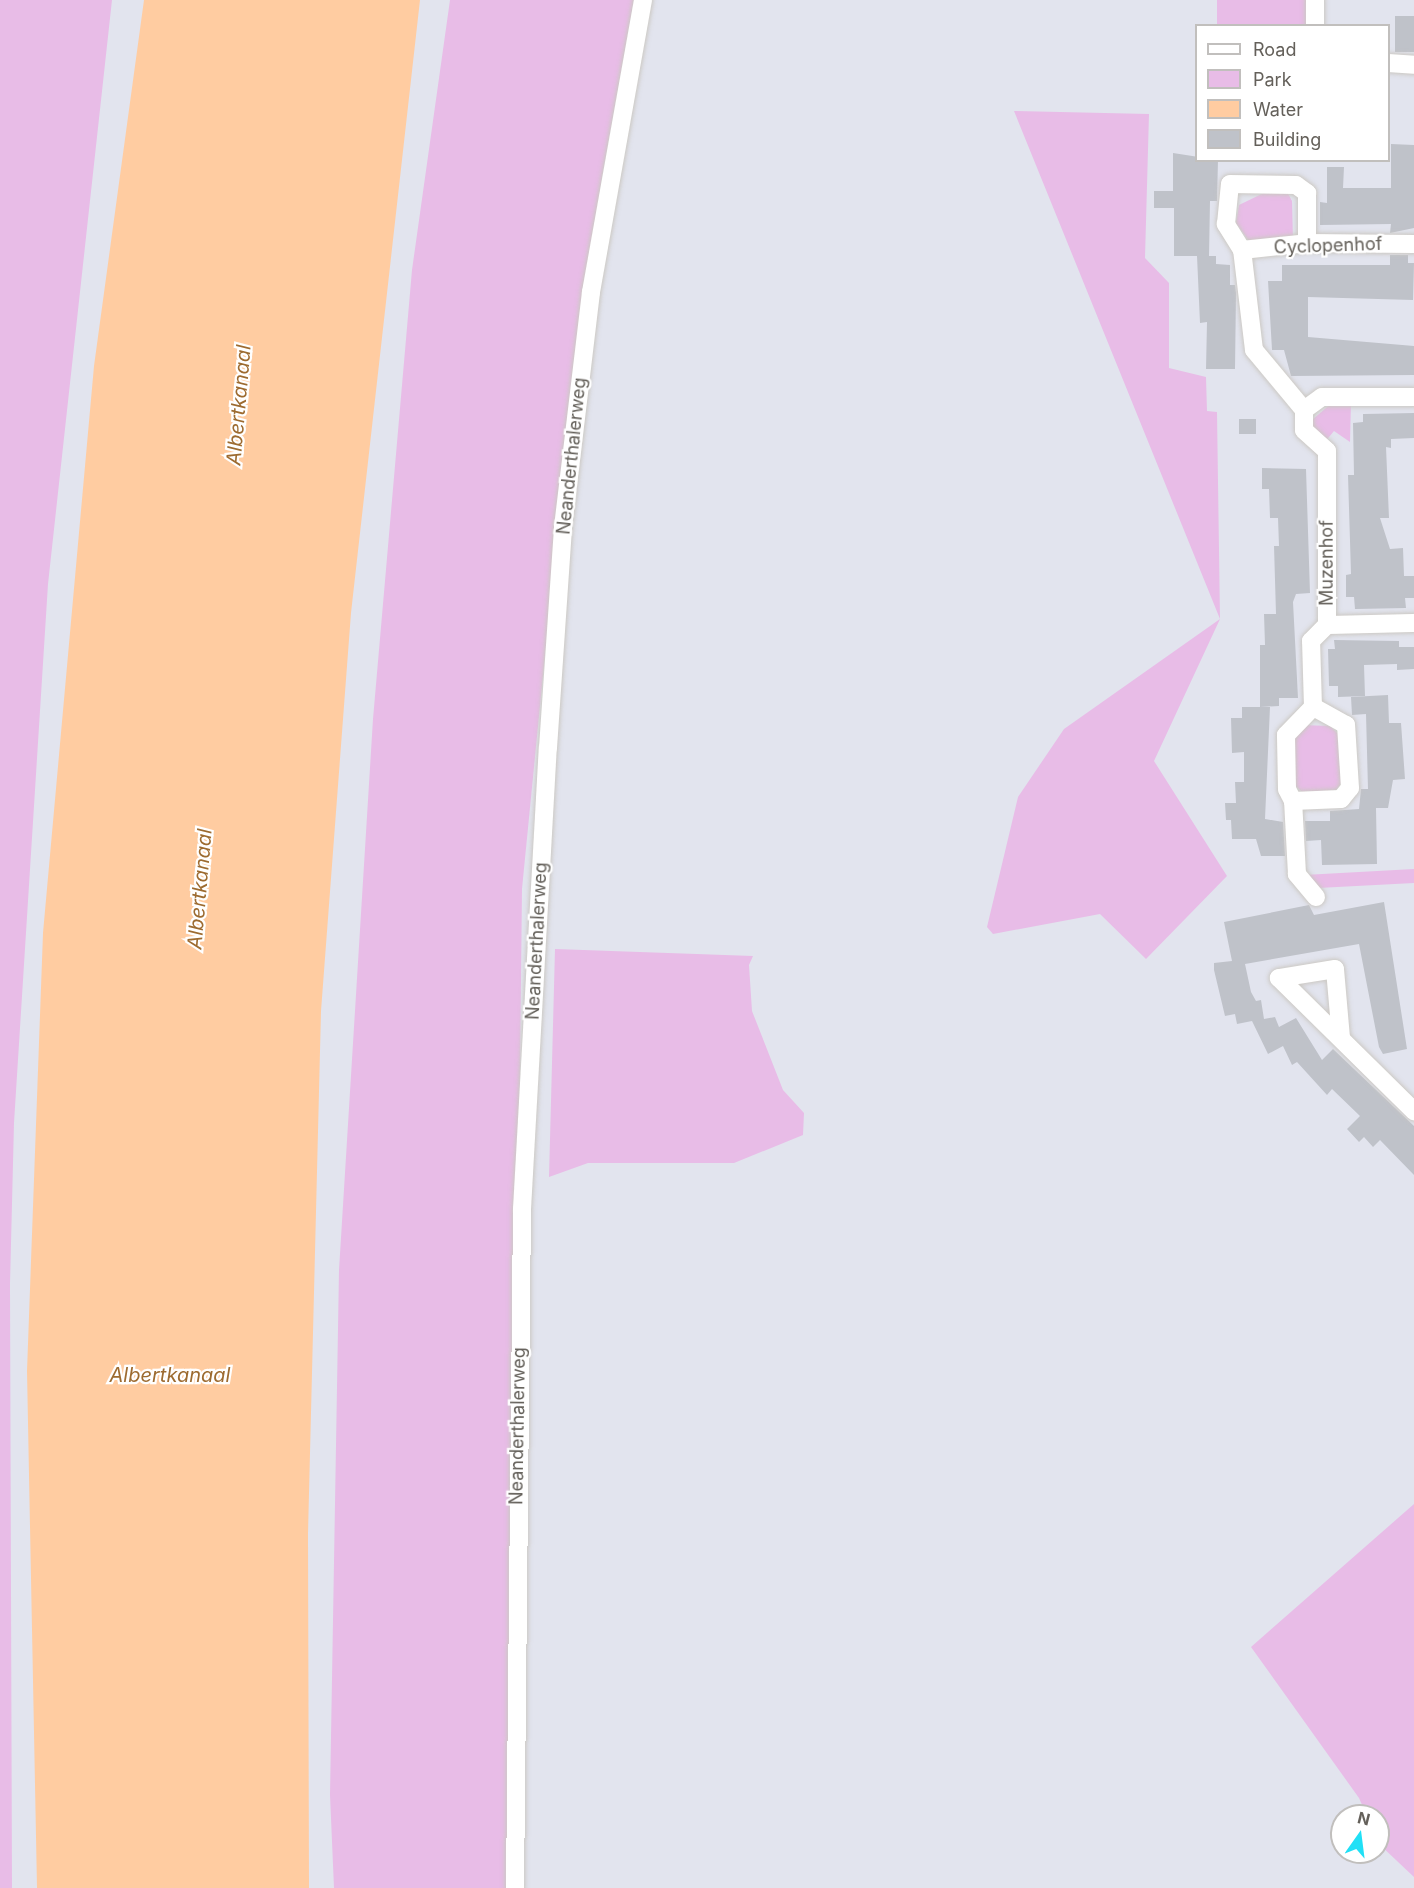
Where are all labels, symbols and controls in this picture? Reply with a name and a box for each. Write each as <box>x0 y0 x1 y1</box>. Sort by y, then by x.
legend <box>1195 24 1390 162</box>
text: Road <box>1253 39 1296 60</box>
text: Park <box>1253 69 1292 90</box>
text: Water <box>1253 99 1303 120</box>
text: Building <box>1253 129 1321 150</box>
street label: Cyclopenhof <box>1273 233 1383 259</box>
water label: Albertkanaal <box>222 344 256 466</box>
street label: Neanderthalerweg <box>553 376 591 536</box>
street label: Muzenhof <box>1316 520 1338 606</box>
water label: Albertkanaal <box>183 828 217 950</box>
street label: Neanderthalerweg <box>522 862 552 1020</box>
street label: Neanderthalerweg <box>506 1347 530 1505</box>
water label: Albertkanaal <box>110 1363 230 1387</box>
north arrow <box>1330 1804 1390 1864</box>
text: N <box>1356 1807 1372 1830</box>

